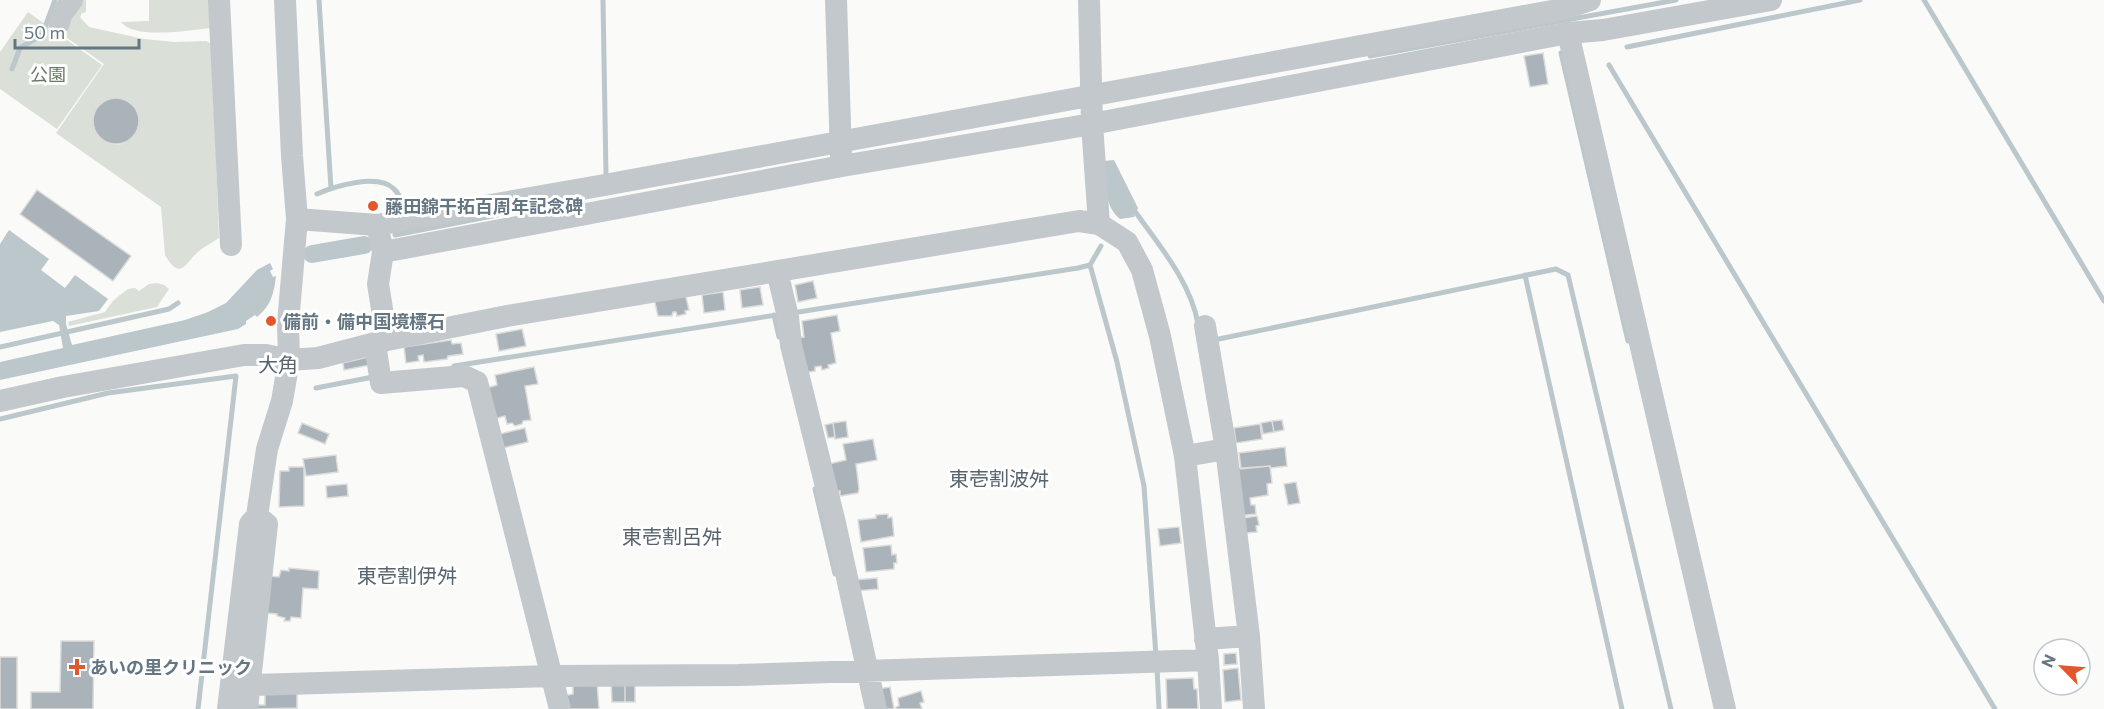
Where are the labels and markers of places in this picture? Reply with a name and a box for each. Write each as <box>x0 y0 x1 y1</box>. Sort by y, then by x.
place label: 藤田錦干拓百周年記念碑 <box>385 195 583 217</box>
marker: 藤田錦干拓百周年記念碑 <box>366 199 380 213</box>
place label: 備前・備中国境標石 <box>283 310 445 332</box>
marker: 備前・備中国境標石 <box>264 314 278 328</box>
place label: あいの里クリニック <box>90 656 252 678</box>
marker: あいの里クリニック <box>68 658 86 676</box>

